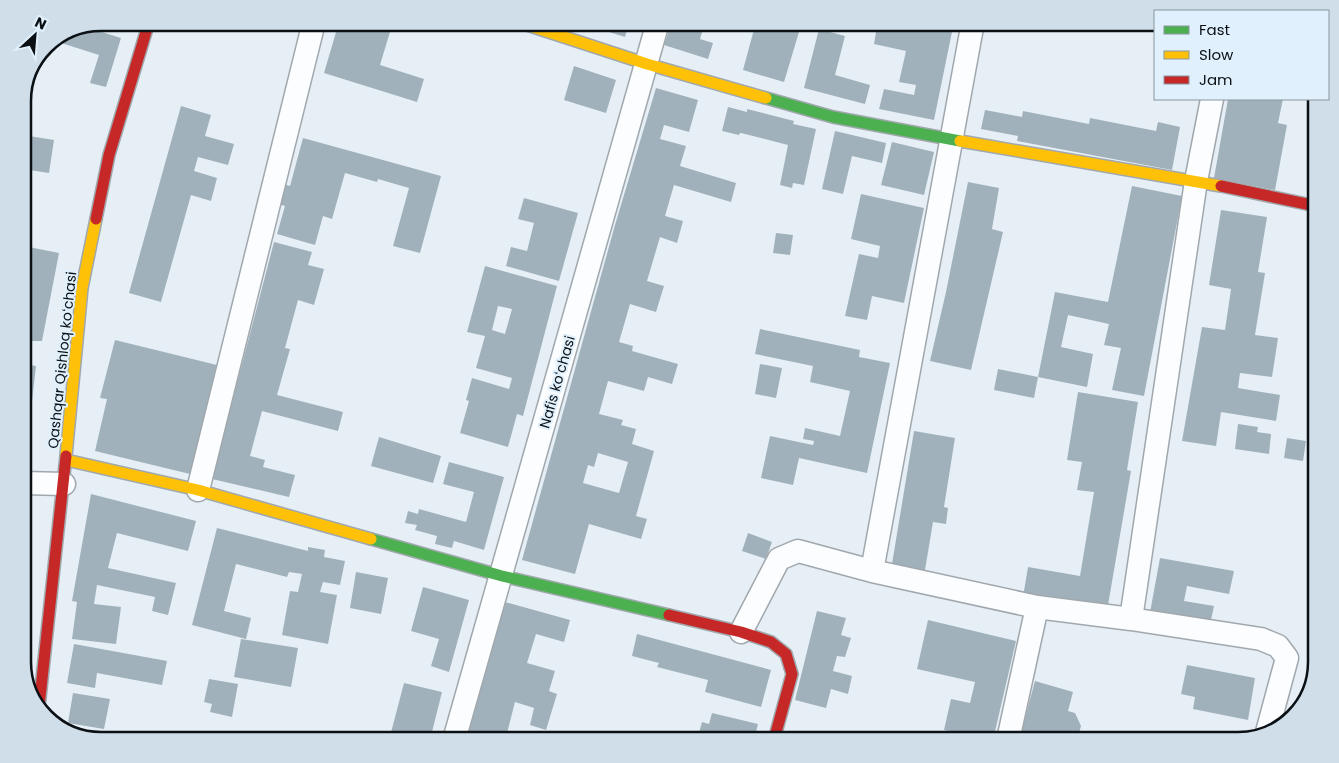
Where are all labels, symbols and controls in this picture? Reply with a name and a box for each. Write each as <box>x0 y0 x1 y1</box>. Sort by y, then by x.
north arrow <box>10 10 60 60</box>
legend <box>1154 10 1329 100</box>
text: N <box>32 12 50 35</box>
text: Fast <box>1199 19 1230 40</box>
text: Slow <box>1199 44 1234 65</box>
text: Jam <box>1199 69 1233 90</box>
street label: Qashqar Qishloq koʻchasi <box>43 270 81 450</box>
street label: Nafis koʻchasi <box>534 333 580 431</box>

